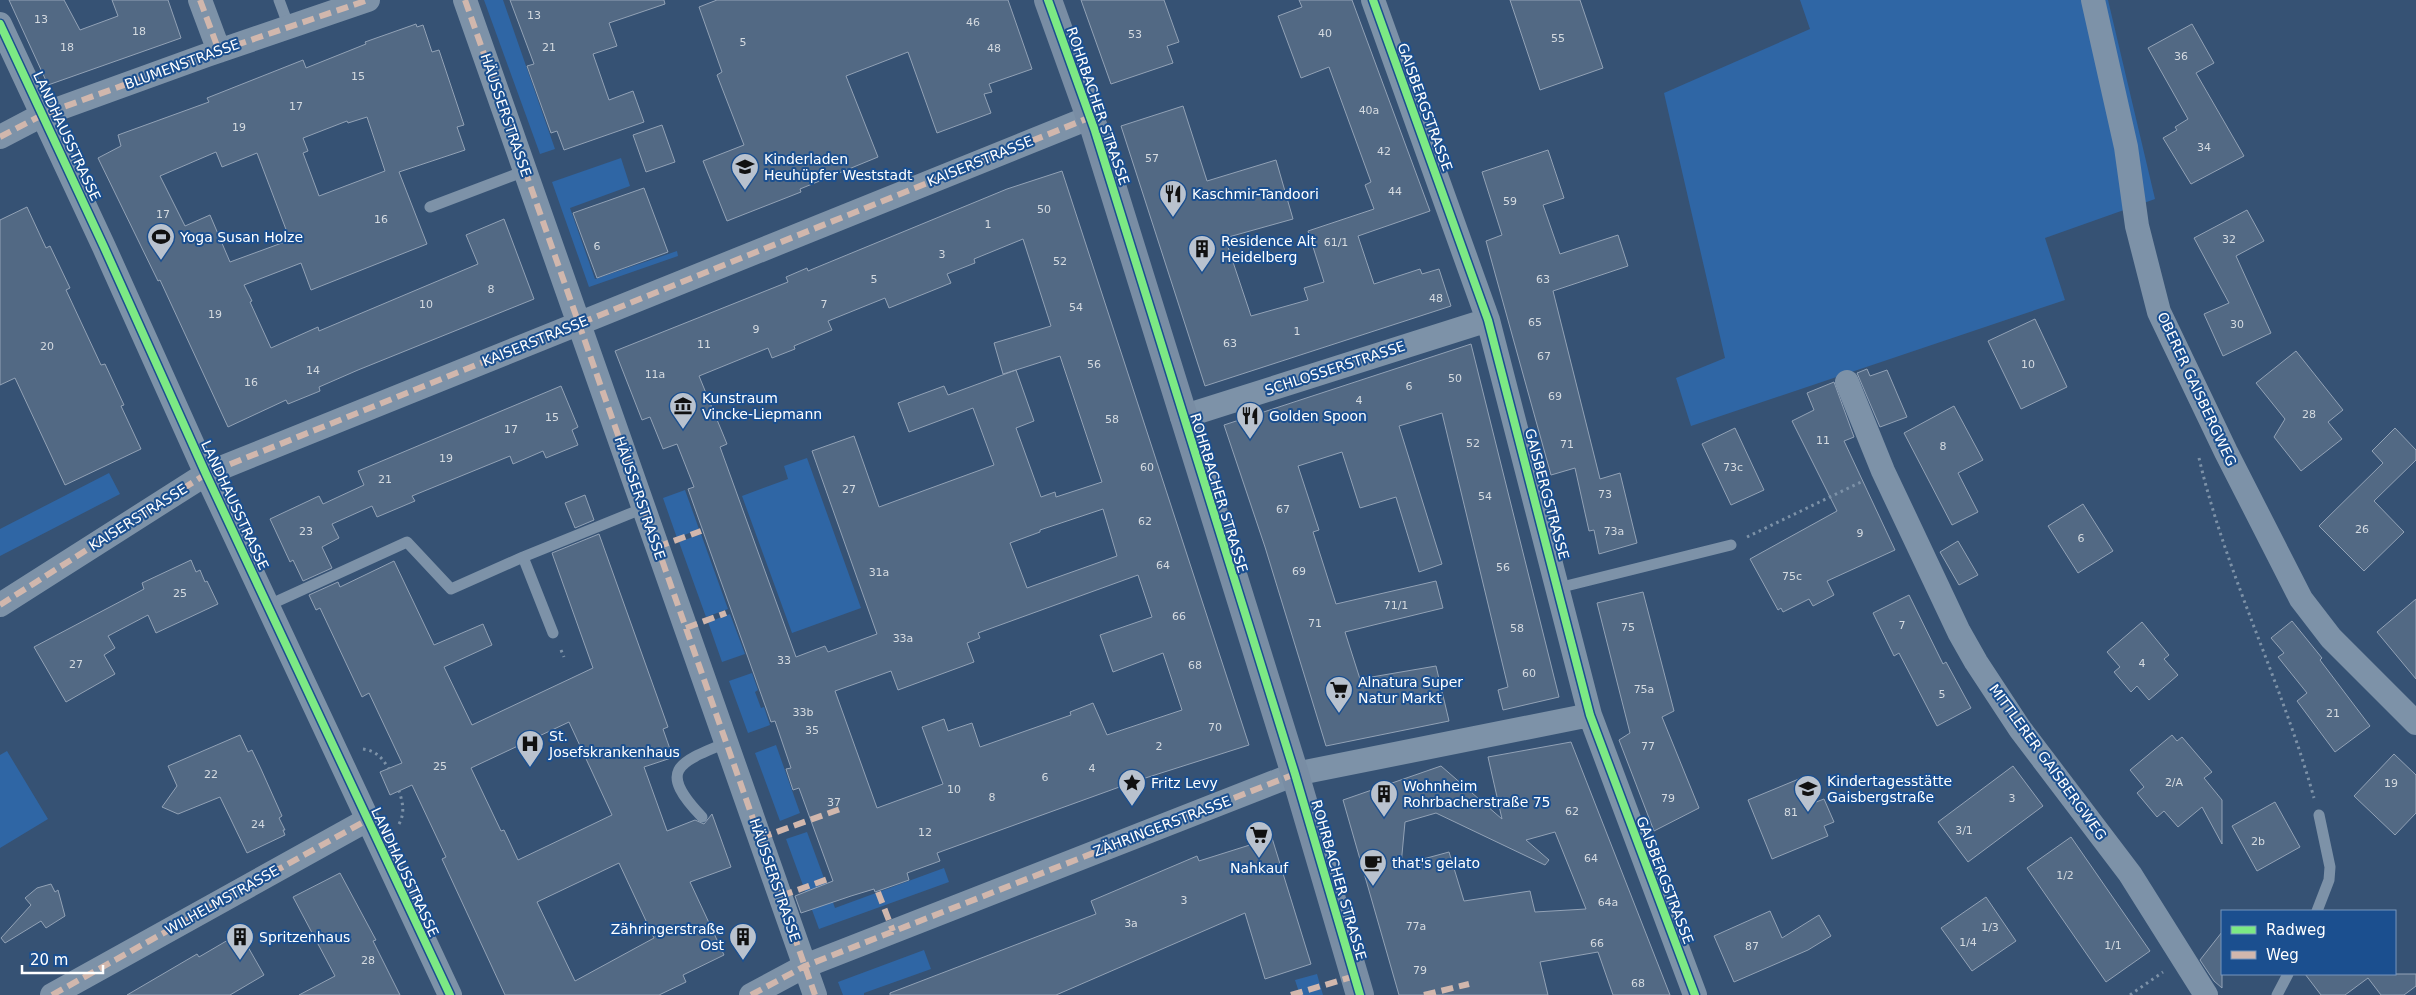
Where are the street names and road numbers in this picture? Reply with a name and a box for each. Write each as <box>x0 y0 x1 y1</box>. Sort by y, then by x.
street label: ROHRBACHER STRASSE <box>1063 25 1133 187</box>
street label: BLUMENSTRASSE <box>122 36 242 92</box>
street label: GAISBERGSTRASSE <box>1394 41 1456 173</box>
street label: HÄUSSERSTRASSE <box>477 51 536 179</box>
street label: LANDHAUSSTRASSE <box>30 69 104 203</box>
street label: KAISERSTRASSE <box>925 132 1035 190</box>
street label: OBERER GAISBERGWEG <box>2154 309 2240 469</box>
street label: KAISERSTRASSE <box>480 312 590 370</box>
street label: SCHLOSSERSTRASSE <box>1263 338 1407 398</box>
street label: ROHRBACHER STRASSE <box>1187 411 1251 575</box>
street label: GAISBERGSTRASSE <box>1522 427 1572 561</box>
street label: HÄUSSERSTRASSE <box>611 434 670 562</box>
street label: LANDHAUSSTRASSE <box>198 438 272 572</box>
street label: KAISERSTRASSE <box>86 480 190 554</box>
street label: MITTLERER GAISBERGWEG <box>1986 681 2110 843</box>
street label: ZÄHRINGERSTRASSE <box>1091 791 1233 860</box>
street label: ROHRBACHER STRASSE <box>1308 798 1370 962</box>
street label: LANDHAUSSTRASSE <box>368 805 442 939</box>
street label: GAISBERGSTRASSE <box>1633 814 1697 946</box>
street label: HÄUSSERSTRASSE <box>746 816 805 944</box>
street label: WILHELMSTRASSE <box>162 862 282 938</box>

